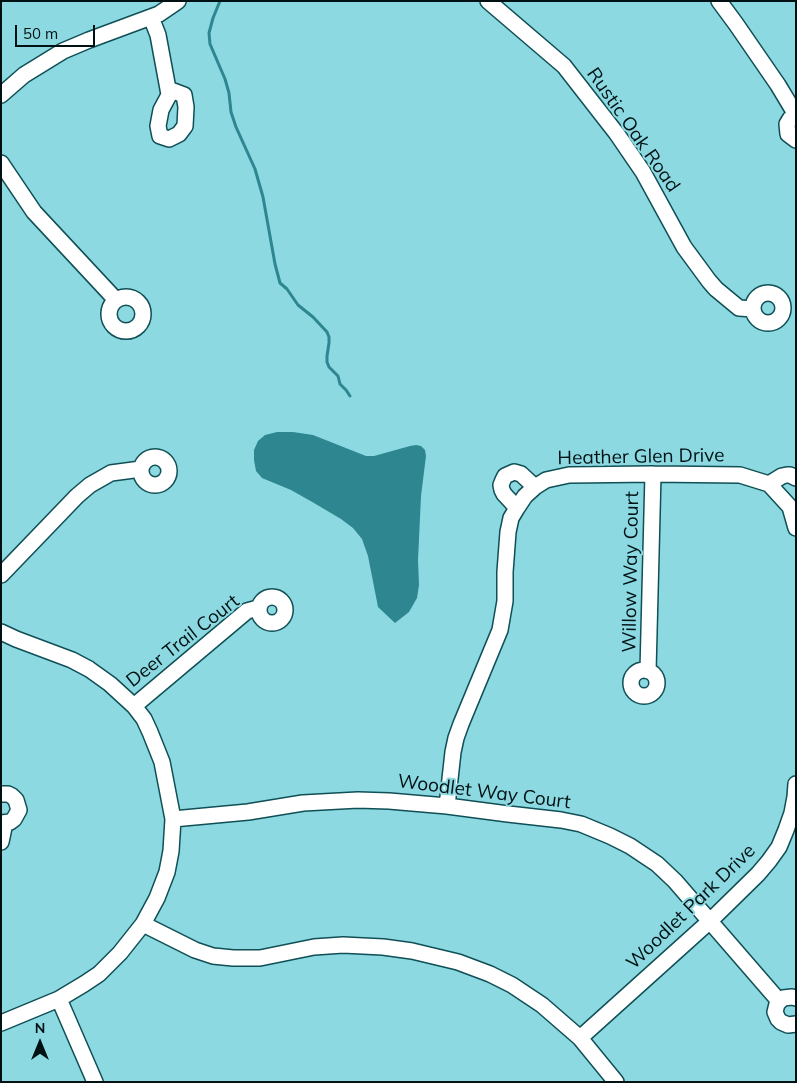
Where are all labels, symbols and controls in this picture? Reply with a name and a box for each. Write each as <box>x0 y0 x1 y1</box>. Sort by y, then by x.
scale bar <box>18 15 98 47</box>
text: 50 m <box>23 24 58 43</box>
street label: Rustic Oak Road <box>582 64 684 196</box>
street label: Heather Glen Drive <box>557 444 725 470</box>
street label: Willow Way Court <box>618 491 644 653</box>
street label: Deer Trail Court <box>122 590 244 692</box>
street label: Woodlet Way Court <box>396 770 572 814</box>
street label: Woodlet Park Drive <box>622 840 760 974</box>
north arrow <box>15 1018 65 1068</box>
text: N <box>35 1019 45 1037</box>

